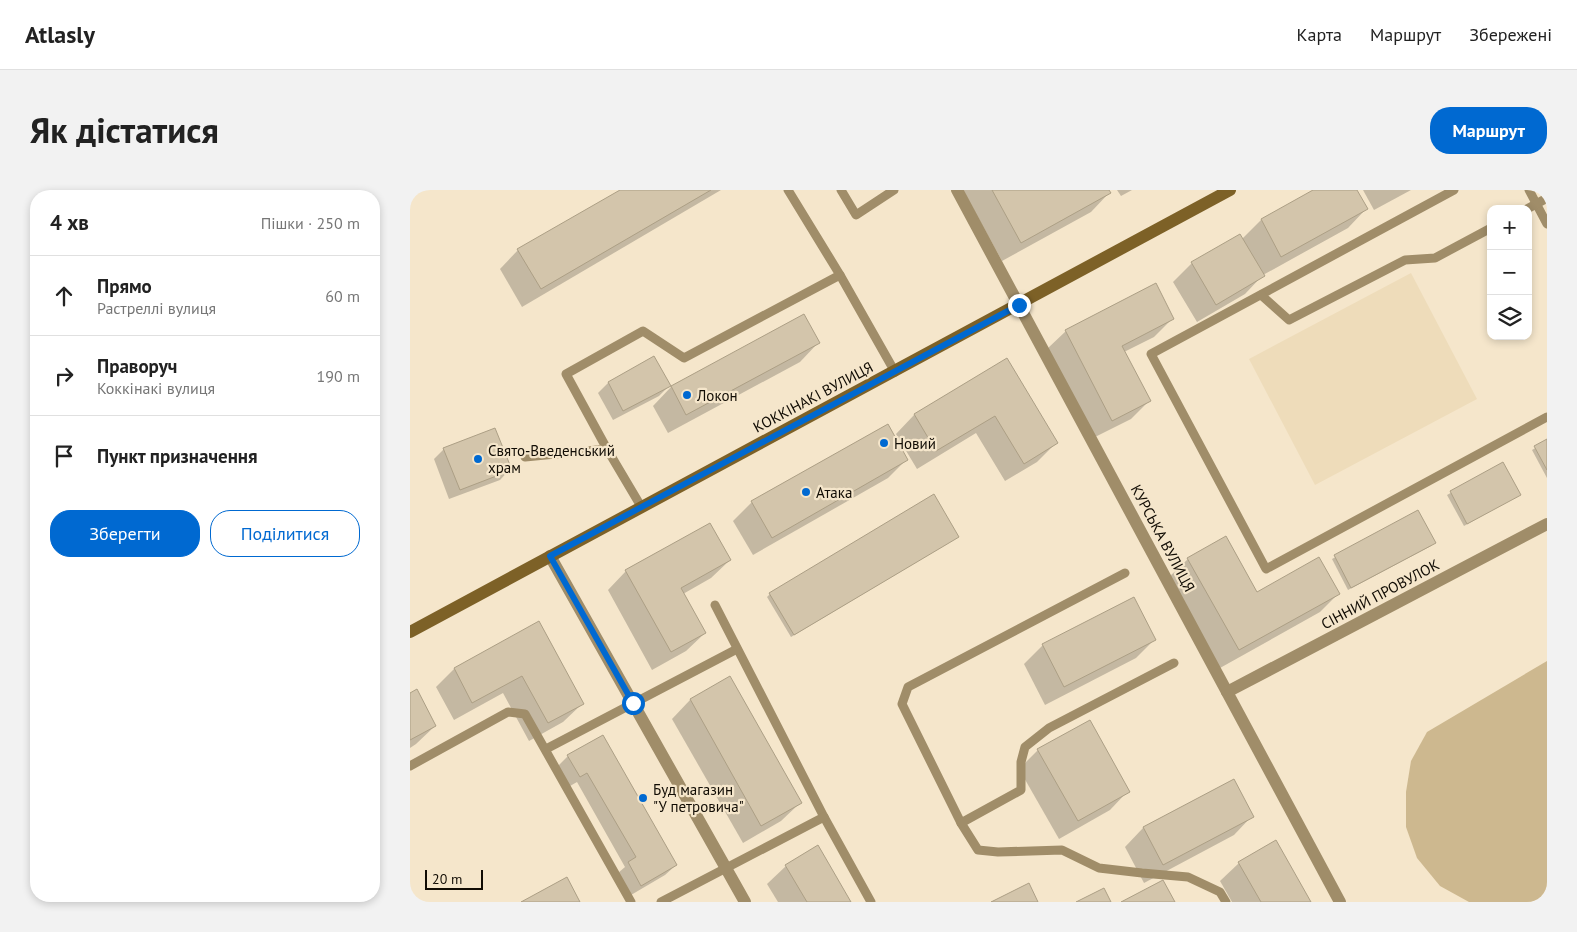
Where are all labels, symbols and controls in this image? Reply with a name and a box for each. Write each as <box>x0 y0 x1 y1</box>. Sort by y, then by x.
text: Atlasly <box>25 19 95 50</box>
text: Карта <box>1297 23 1342 46</box>
text: Маршрут <box>1370 23 1441 46</box>
text: Збережені <box>1469 23 1552 46</box>
text: Як дістатися <box>30 107 219 153</box>
button: Маршрут <box>1430 107 1547 154</box>
map controls <box>1487 205 1532 340</box>
button: + <box>1487 205 1532 250</box>
text: 4 хв <box>50 209 89 236</box>
text: Пішки · 250 m <box>261 213 360 233</box>
button: − <box>1487 250 1532 295</box>
text: Прямо <box>97 274 152 298</box>
icon: ahead <box>50 282 78 310</box>
text: 60 m <box>325 286 360 306</box>
route end <box>1008 294 1031 317</box>
button: layers <box>1487 295 1532 340</box>
text: Растреллі вулиця <box>97 298 216 318</box>
text: Праворуч <box>97 354 177 378</box>
street label: КОККІНАКІ ВУЛИЦЯ <box>750 357 876 437</box>
icon: right <box>50 362 78 390</box>
text: 190 m <box>317 366 360 386</box>
text: Коккінакі вулиця <box>97 378 215 398</box>
place label: Локон <box>696 386 738 405</box>
marker: Локон <box>681 389 693 401</box>
place label: Новий <box>894 434 936 453</box>
marker: Новий <box>878 437 890 449</box>
place label: Свято-Введенський храм <box>488 441 615 477</box>
icon: arrive <box>50 442 78 470</box>
text: Пункт призначення <box>97 444 258 468</box>
marker: Свято-Введенський храм <box>472 453 484 465</box>
street label: КУРСЬКА ВУЛИЦЯ <box>1127 481 1199 595</box>
place label: Атака <box>816 483 852 502</box>
marker: Атака <box>800 486 812 498</box>
button: Зберегти <box>50 510 200 557</box>
button: Поділитися <box>210 510 360 557</box>
street label: СІННИЙ ПРОВУЛОК <box>1318 555 1442 633</box>
route start <box>622 692 645 715</box>
place label: Буд магазин "У петровича" <box>653 780 744 816</box>
marker: Буд магазин "У петровича" <box>637 792 649 804</box>
scale bar <box>425 867 482 890</box>
text: 20 m <box>432 870 462 888</box>

